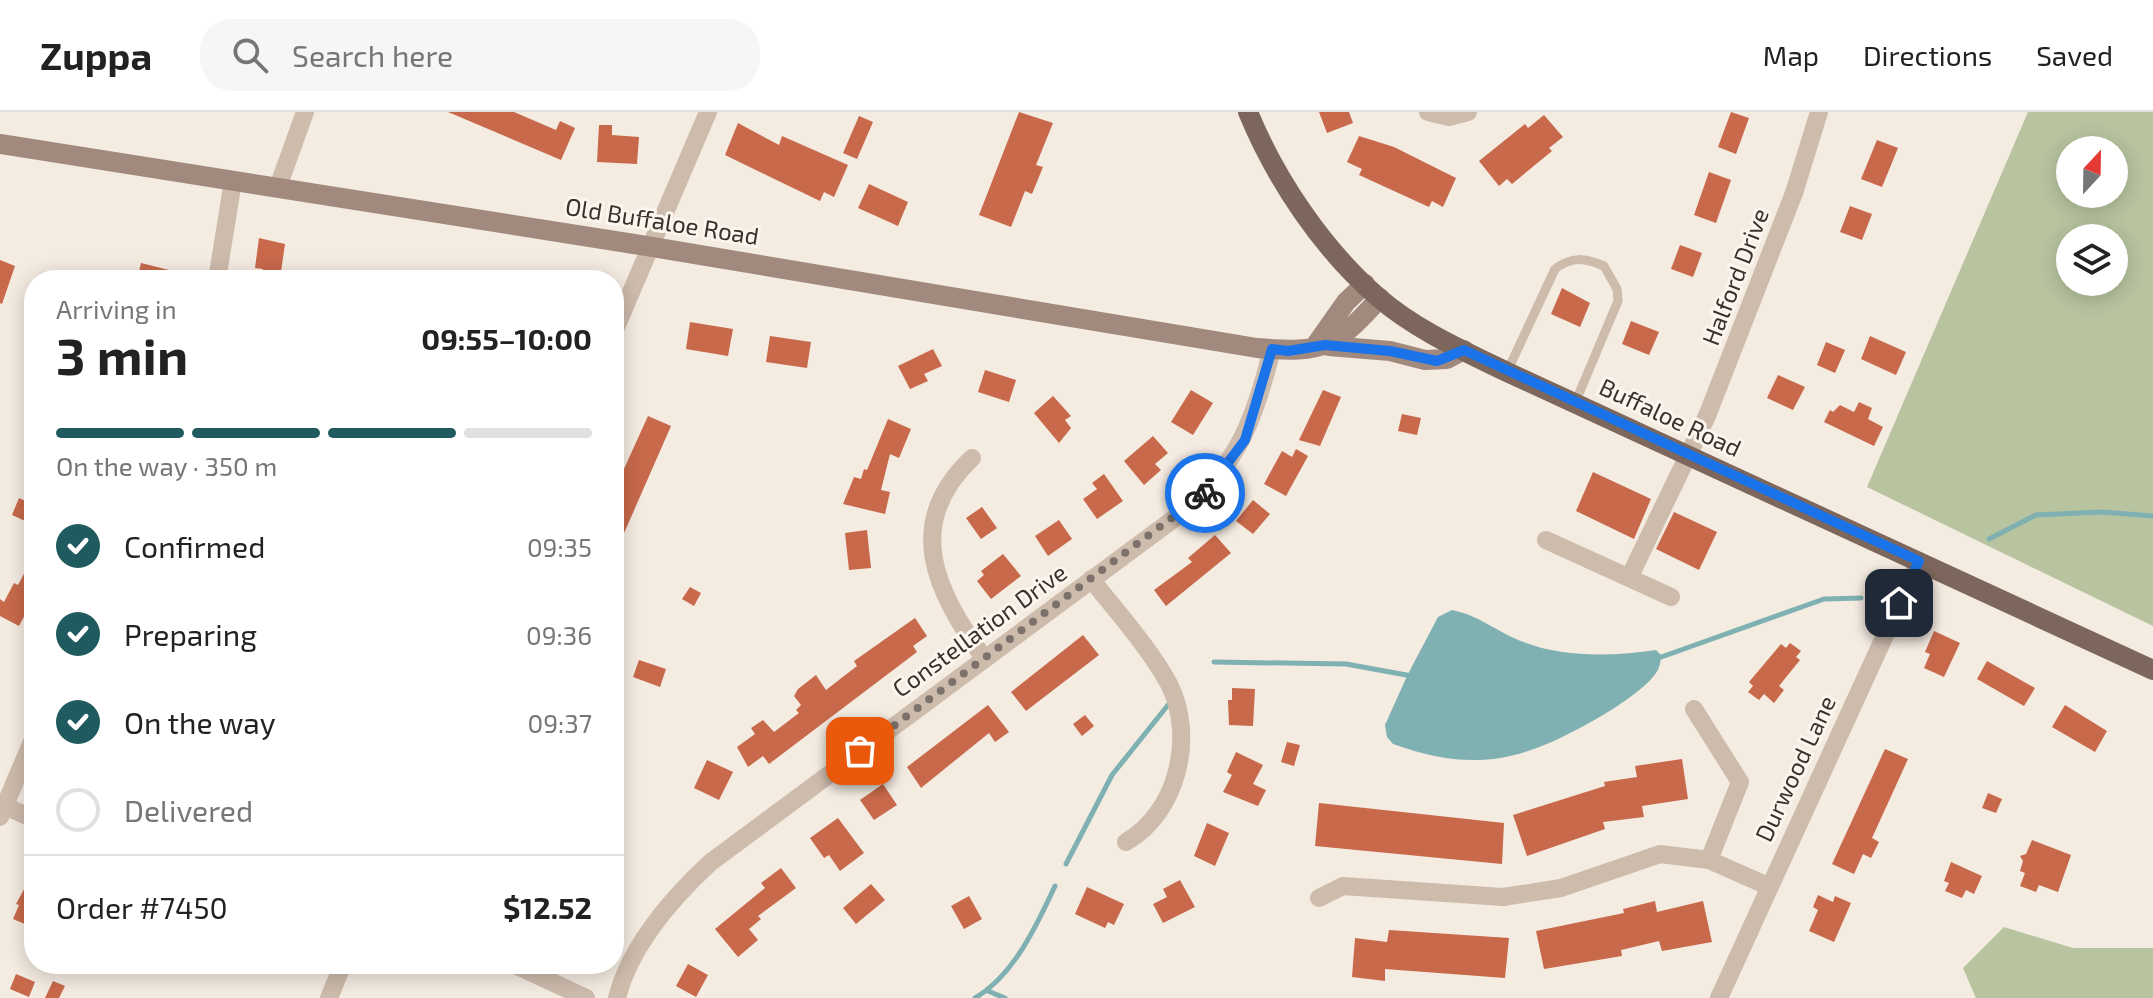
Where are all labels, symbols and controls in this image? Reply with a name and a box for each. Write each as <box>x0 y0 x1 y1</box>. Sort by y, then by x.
search box <box>200 19 760 91</box>
text: Zuppa <box>40 32 152 78</box>
icon: search <box>228 33 272 77</box>
text: Search here <box>292 37 453 73</box>
text: Map <box>1763 38 1819 72</box>
text: Directions <box>1863 38 1992 72</box>
text: Saved <box>2036 38 2113 72</box>
north arrow <box>2056 136 2128 208</box>
map controls <box>2056 136 2128 296</box>
street label: Old Buffaloe Road <box>563 191 761 250</box>
street label: Halford Drive <box>1695 204 1774 349</box>
button: layers <box>2056 224 2128 296</box>
text: Arriving in <box>56 293 177 324</box>
text: 09:55–10:00 <box>421 320 592 356</box>
text: 3 min <box>56 323 188 385</box>
street label: Buffaloe Road <box>1595 371 1746 462</box>
text: On the way · 350 m <box>56 450 277 481</box>
courier <box>1165 453 1245 533</box>
icon: bike <box>1183 471 1227 515</box>
icon: check <box>56 524 100 568</box>
text: Confirmed <box>124 528 265 564</box>
text: 09:35 <box>527 531 592 562</box>
street label: Constellation Drive <box>886 557 1072 703</box>
pin <box>1865 569 1933 637</box>
icon: home <box>1877 581 1921 625</box>
icon: check <box>56 612 100 656</box>
text: Preparing <box>124 616 257 652</box>
text: 09:36 <box>526 619 592 650</box>
street label: Durwood Lane <box>1748 691 1841 846</box>
icon: check <box>56 700 100 744</box>
text: On the way <box>124 704 276 740</box>
text: 09:37 <box>528 707 592 738</box>
pin <box>826 717 894 785</box>
icon: bag <box>838 729 882 773</box>
text: Delivered <box>124 792 253 828</box>
text: Order #7450 <box>56 889 228 925</box>
text: $12.52 <box>503 889 592 925</box>

